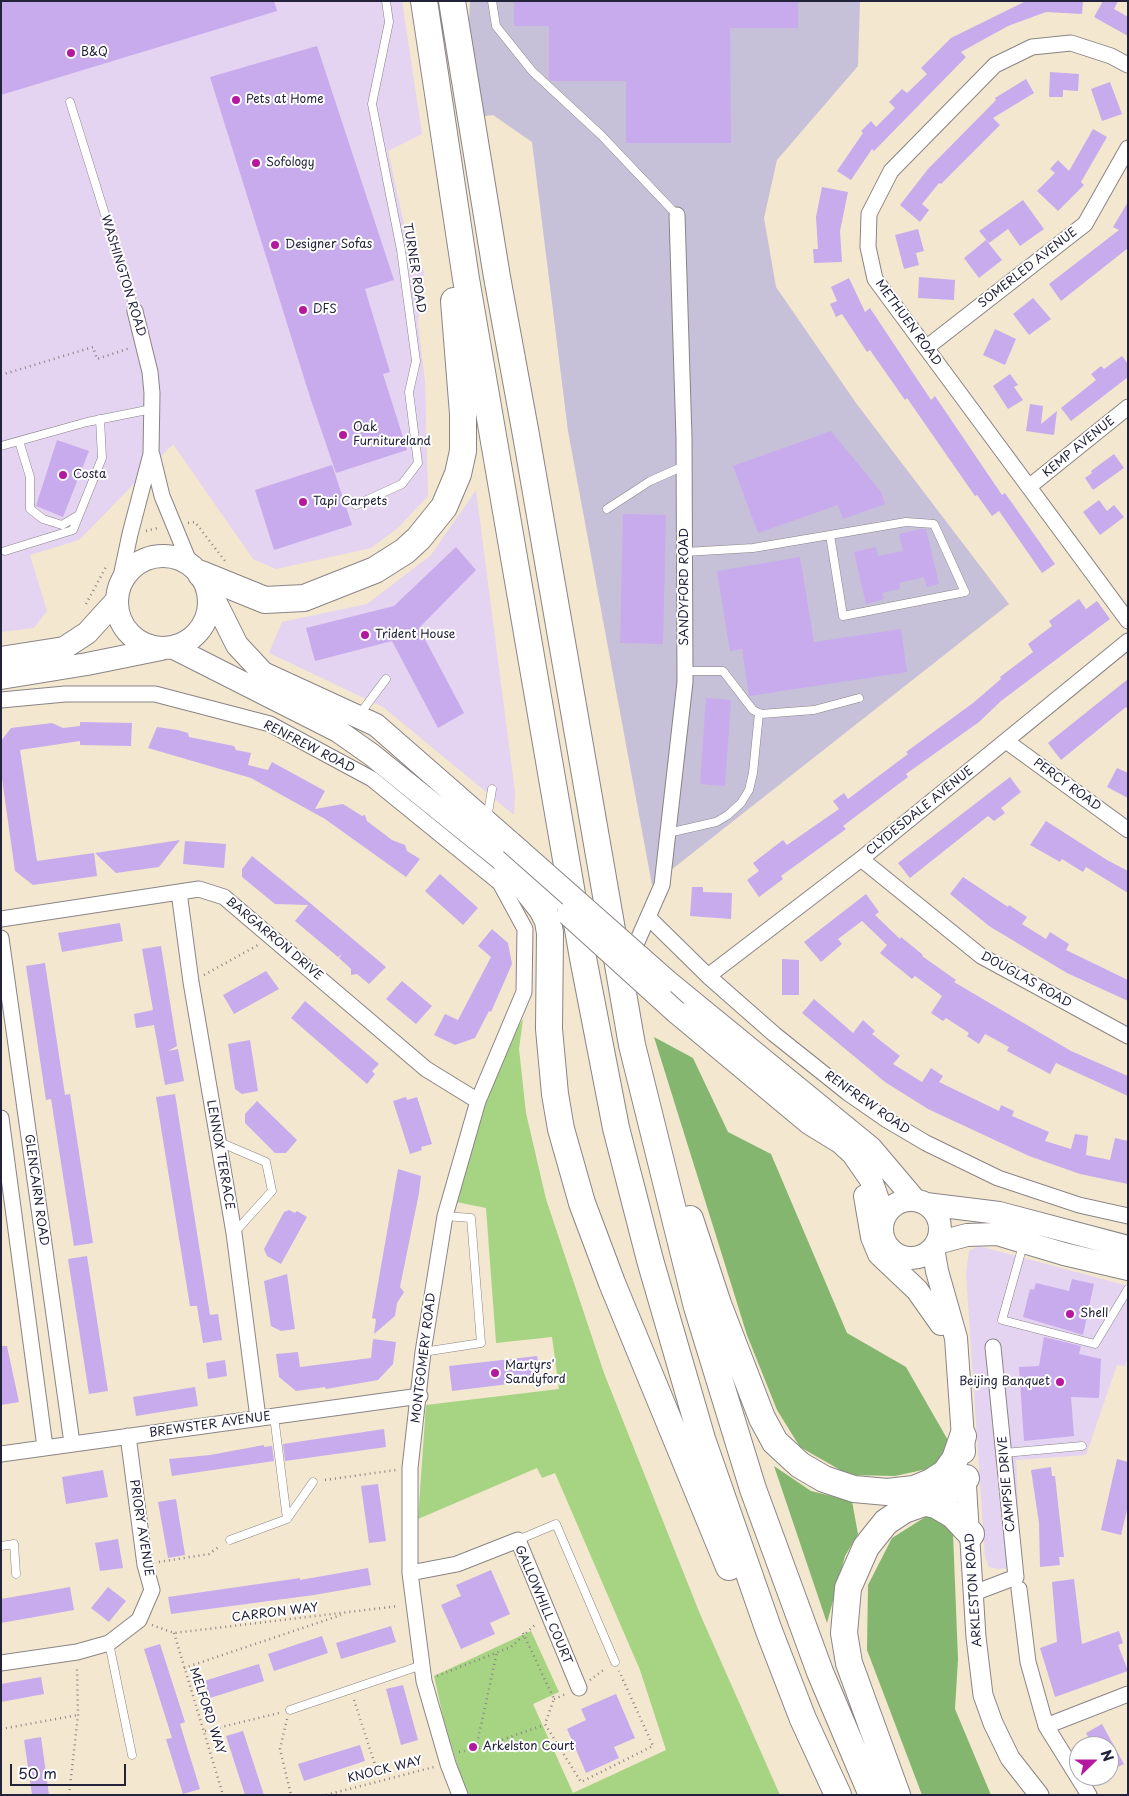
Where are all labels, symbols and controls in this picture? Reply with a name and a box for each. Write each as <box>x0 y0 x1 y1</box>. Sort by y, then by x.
place label: B&Q <box>81 46 108 60</box>
marker: B&Q <box>65 47 77 59</box>
place label: Pets at Home <box>246 93 324 107</box>
marker: Pets at Home <box>230 94 242 106</box>
place label: Sofology <box>266 156 315 170</box>
marker: Sofology <box>250 157 262 169</box>
street label: WASHINGTON ROAD <box>98 213 148 339</box>
street label: TURNER ROAD <box>400 222 428 314</box>
street label: SOMERLED AVENUE <box>976 225 1080 311</box>
place label: Designer Sofas <box>285 238 372 252</box>
marker: Designer Sofas <box>269 239 281 251</box>
street label: METHUEN ROAD <box>872 277 944 369</box>
place label: DFS <box>313 303 337 317</box>
marker: DFS <box>297 304 309 316</box>
street label: KEMP AVENUE <box>1040 414 1118 480</box>
place label: Oak Furnitureland <box>353 421 431 449</box>
marker: Oak Furnitureland <box>337 429 349 441</box>
place label: Costa <box>73 468 106 482</box>
marker: Costa <box>57 469 69 481</box>
place label: Tapi Carpets <box>313 495 387 509</box>
marker: Tapi Carpets <box>297 496 309 508</box>
street label: SANDYFORD ROAD <box>678 528 692 646</box>
place label: Trident House <box>375 628 455 642</box>
marker: Trident House <box>359 629 371 641</box>
street label: RENFREW ROAD <box>261 718 357 776</box>
street label: PERCY ROAD <box>1030 756 1104 814</box>
street label: CLYDESDALE AVENUE <box>864 763 976 859</box>
street label: BARGARRON DRIVE <box>223 894 325 984</box>
street label: DOUGLAS ROAD <box>978 949 1074 1011</box>
street label: RENFREW ROAD <box>822 1068 912 1138</box>
street label: LENNOX TERRACE <box>203 1099 237 1211</box>
street label: GLENCAIRN ROAD <box>21 1133 51 1247</box>
street label: MONTGOMERY ROAD <box>409 1292 439 1424</box>
place label: Shell <box>1080 1307 1108 1321</box>
marker: Shell <box>1064 1308 1076 1320</box>
place label: Martyrs' Sandyford <box>505 1359 566 1387</box>
marker: Martyrs' Sandyford <box>489 1367 501 1379</box>
place label: Beijing Banquet <box>959 1375 1050 1389</box>
marker: Beijing Banquet <box>1054 1376 1066 1388</box>
street label: BREWSTER AVENUE <box>148 1409 272 1441</box>
street label: CAMPSIE DRIVE <box>996 1435 1018 1533</box>
street label: PRIORY AVENUE <box>126 1479 156 1577</box>
street label: ARKLESTON ROAD <box>963 1532 985 1648</box>
street label: GALLOWHILL COURT <box>511 1543 575 1667</box>
street label: CARRON WAY <box>231 1601 319 1625</box>
street label: MELFORD WAY <box>186 1666 228 1756</box>
north arrow <box>1069 1736 1119 1786</box>
place label: Arkelston Court <box>483 1740 574 1754</box>
marker: Arkelston Court <box>467 1741 479 1753</box>
text: N <box>1096 1746 1119 1765</box>
scale bar <box>12 1754 129 1786</box>
street label: KNOCK WAY <box>346 1754 424 1786</box>
text: 50 m <box>18 1761 57 1784</box>

